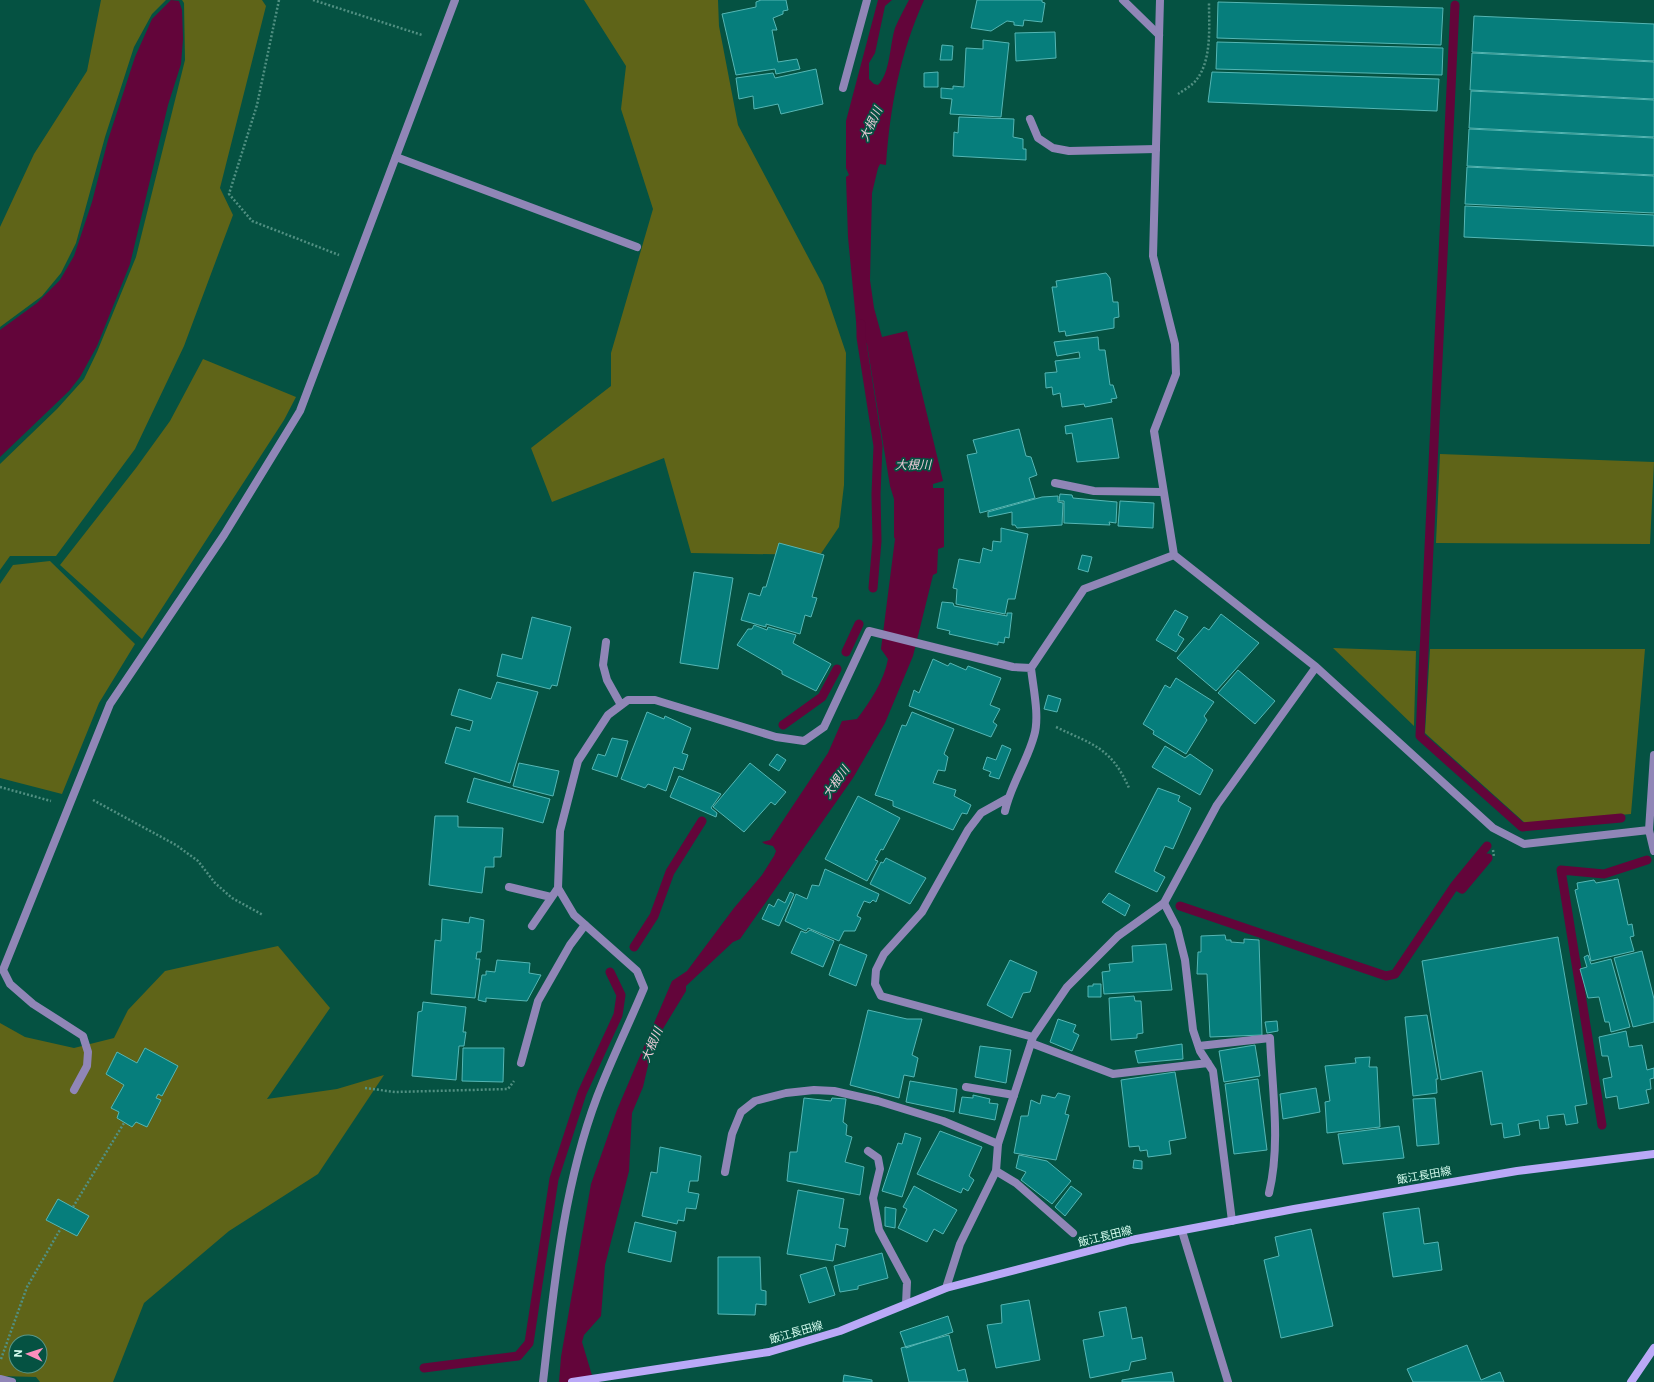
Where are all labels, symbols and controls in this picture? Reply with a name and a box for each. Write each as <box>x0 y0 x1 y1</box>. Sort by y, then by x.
water label: 大根川 <box>857 103 886 143</box>
water label: 大根川 <box>895 458 933 472</box>
water label: 大根川 <box>820 762 853 801</box>
water label: 大根川 <box>639 1024 666 1064</box>
street label: 飯江長田線 <box>1396 1164 1452 1187</box>
street label: 飯江長田線 <box>1077 1224 1133 1249</box>
street label: 飯江長田線 <box>768 1319 824 1346</box>
north arrow <box>8 1334 48 1374</box>
text: N <box>12 1349 25 1358</box>

